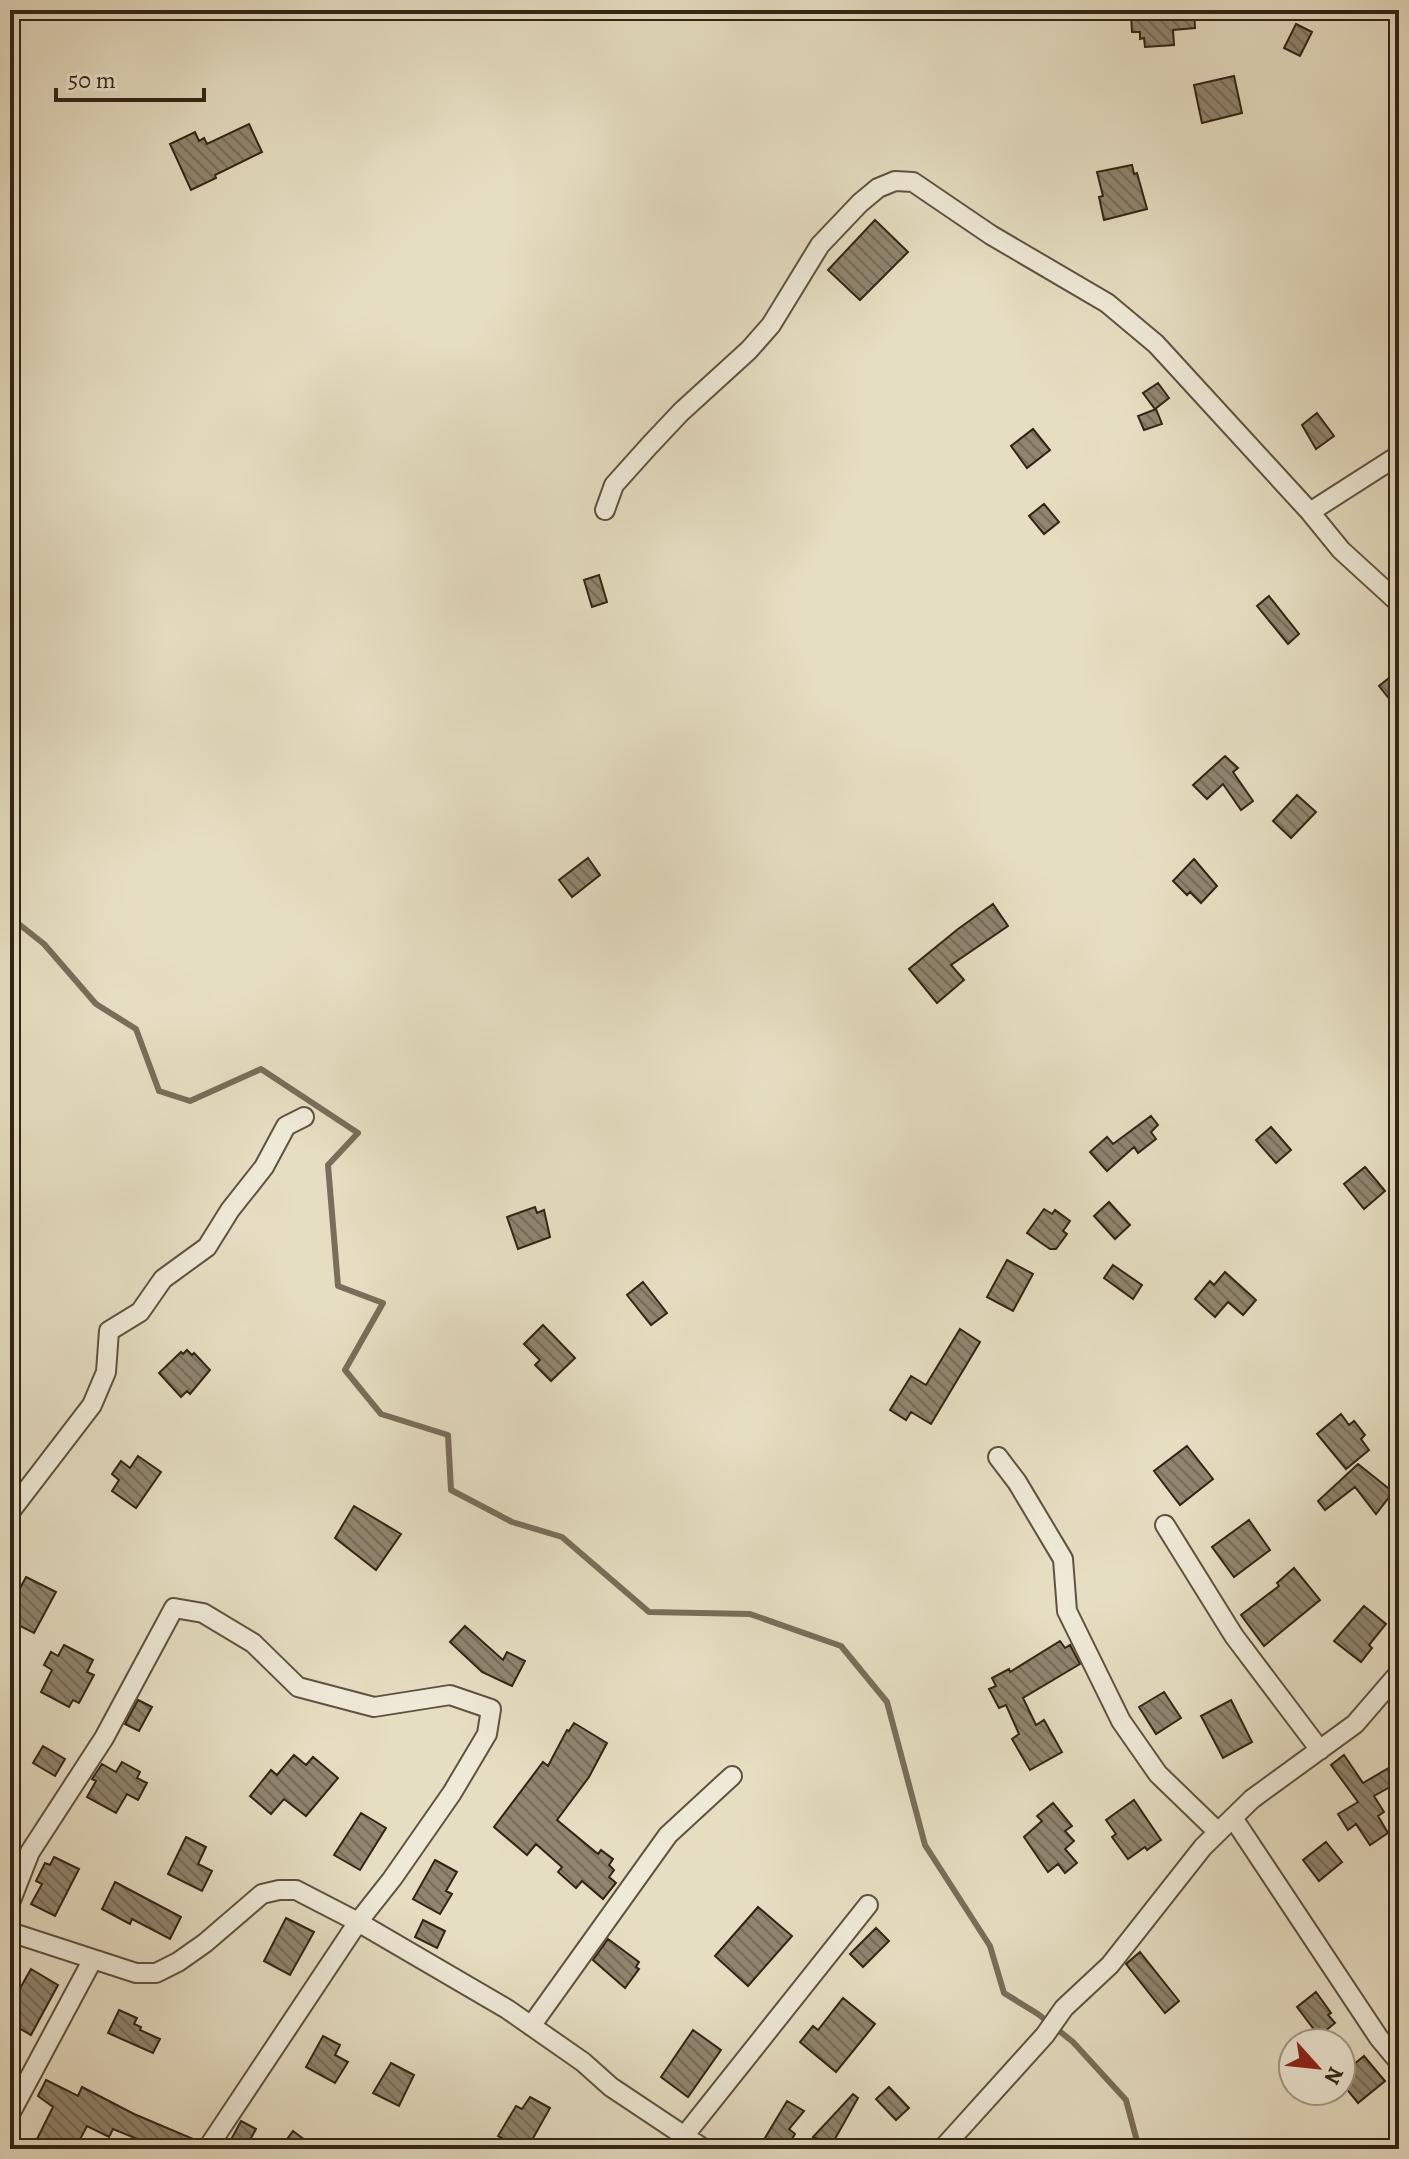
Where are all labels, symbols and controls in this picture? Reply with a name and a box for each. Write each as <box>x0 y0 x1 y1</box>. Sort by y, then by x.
scale bar <box>56 52 204 102</box>
text: 50 m <box>68 64 116 96</box>
north arrow <box>1277 2027 1357 2107</box>
text: N <box>1317 2062 1351 2090</box>

